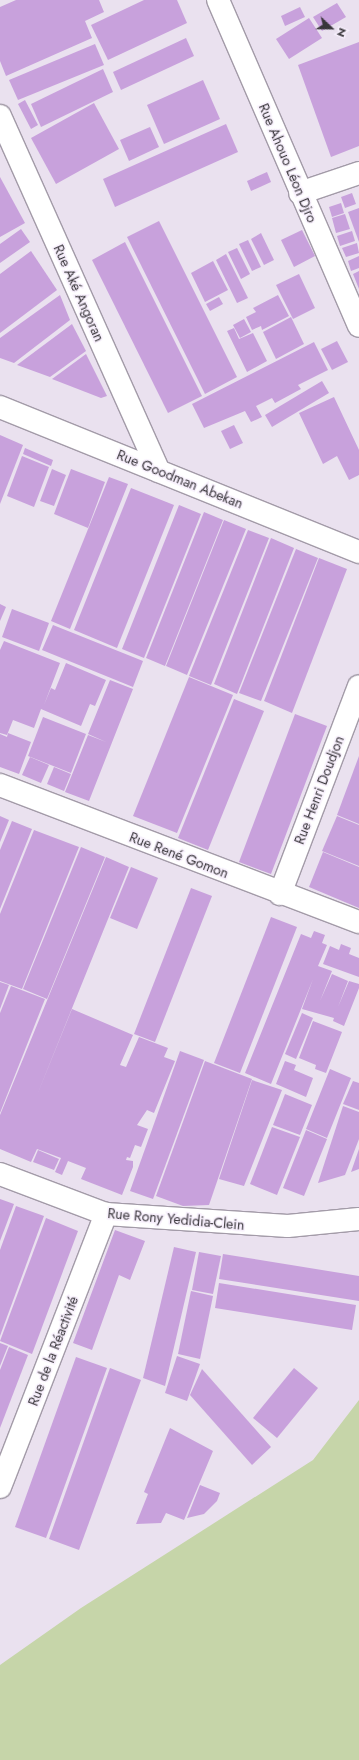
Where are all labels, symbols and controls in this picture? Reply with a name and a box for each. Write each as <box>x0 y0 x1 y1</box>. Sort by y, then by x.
north arrow <box>311 8 351 48</box>
text: N <box>333 25 351 40</box>
street label: Rue Ahouo Léon Djro <box>255 101 321 225</box>
street label: Rue Aké Angoran <box>50 242 108 344</box>
street label: Rue Goodman Abekan <box>114 446 246 512</box>
street label: Rue Henri Doudjon <box>291 733 347 847</box>
street label: Rue René Gomon <box>127 828 231 882</box>
street label: Rue Rony Yedidia-Clein <box>107 1205 245 1233</box>
street label: Rue de la Réactivité <box>24 1294 82 1408</box>

